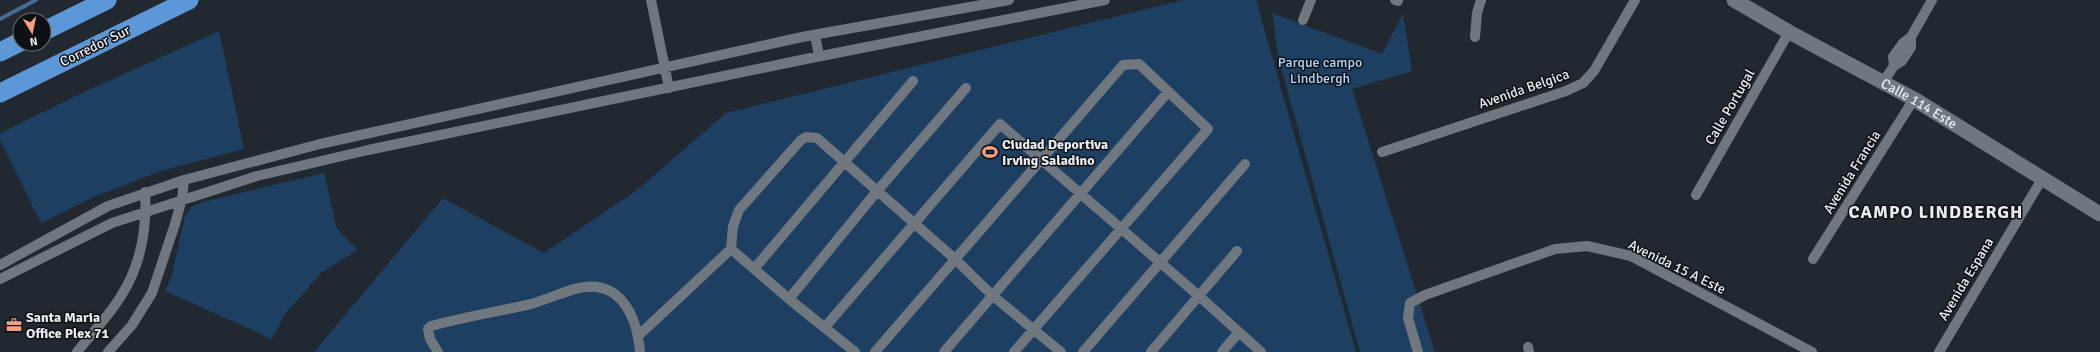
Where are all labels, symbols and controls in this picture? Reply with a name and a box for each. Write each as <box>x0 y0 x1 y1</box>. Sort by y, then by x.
north arrow <box>12 12 52 52</box>
street label: Corredor Sur <box>57 21 134 70</box>
text: N <box>29 34 39 48</box>
park label: Parque campo Lindbergh <box>1278 54 1362 87</box>
street label: Avenida Belgica <box>1476 66 1572 112</box>
street label: Calle Portugal <box>1701 66 1759 148</box>
street label: Calle 114 Este <box>1878 74 1960 132</box>
street label: Avenida Francia <box>1820 127 1884 217</box>
place label: Ciudad Deportiva Irving Saladino <box>1002 136 1108 169</box>
sports icon: Ciudad Deportiva Irving Saladino <box>981 143 999 161</box>
district label: CAMPO LINDBERGH <box>1849 201 2023 223</box>
street label: Avenida Espana <box>1935 234 1997 324</box>
street label: Avenida 15 A Este <box>1626 236 1728 298</box>
place label: Santa Maria Office Plex 71 <box>26 309 110 342</box>
office icon: Santa Maria Office Plex 71 <box>5 316 23 334</box>

